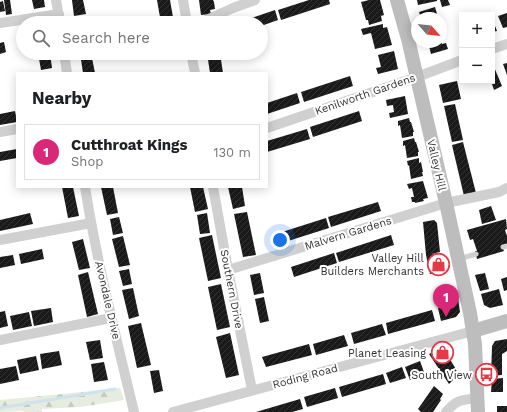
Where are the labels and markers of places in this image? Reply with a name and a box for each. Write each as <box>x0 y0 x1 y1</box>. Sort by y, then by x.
shop icon: Valley Hill Builders Merchants <box>426 251 452 277</box>
place label: Valley Hill Builders Merchants <box>320 252 425 278</box>
pin: 1 <box>433 284 459 317</box>
shop icon: Planet Leasing <box>429 340 455 366</box>
place label: Planet Leasing <box>348 347 426 360</box>
bus stop icon: South View <box>474 362 500 388</box>
place label: South View <box>411 369 472 382</box>

